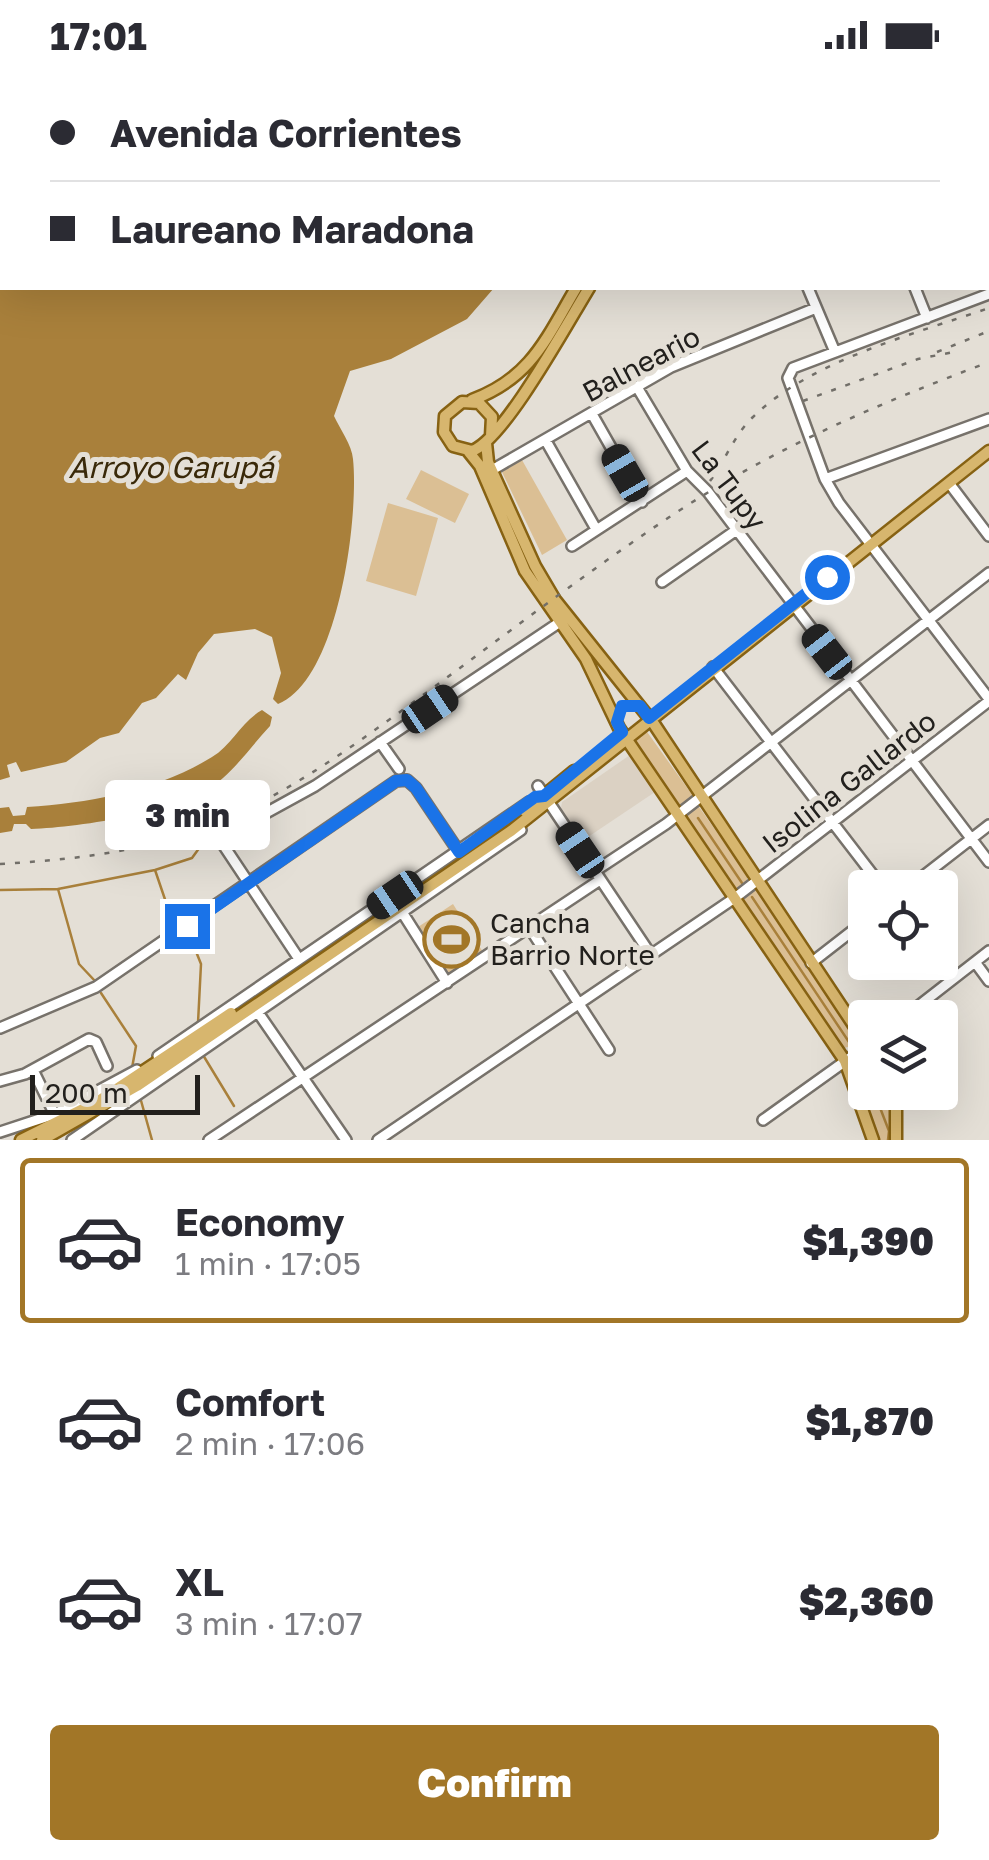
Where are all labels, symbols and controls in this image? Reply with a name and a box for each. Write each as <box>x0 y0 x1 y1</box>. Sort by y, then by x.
text: 17:01 <box>50 13 147 58</box>
text: Avenida Corrientes <box>110 110 462 155</box>
text: Laureano Maradona <box>110 206 474 251</box>
street label: Balneario <box>576 319 705 408</box>
street label: La Tupy <box>685 434 774 536</box>
car <box>597 440 653 506</box>
water label: Arroyo Garupá <box>68 449 277 485</box>
route start <box>805 555 850 600</box>
car <box>797 619 857 685</box>
car <box>397 680 463 738</box>
street label: Isolina Gallardo <box>755 704 942 860</box>
callout: 3 min <box>104 781 270 851</box>
text: 3 min <box>145 796 230 834</box>
car <box>551 817 609 883</box>
car <box>362 866 428 924</box>
map controls <box>848 870 958 1110</box>
button: locate <box>848 870 958 980</box>
route end <box>165 904 210 949</box>
place label: Cancha Barrio Norte <box>490 906 655 971</box>
sports icon: Cancha Barrio Norte <box>421 909 481 969</box>
button: layers <box>848 1000 958 1110</box>
scale bar <box>30 1070 200 1114</box>
text: 200 m <box>45 1076 128 1109</box>
icon: car <box>55 1196 145 1286</box>
text: Economy <box>175 1199 344 1244</box>
text: $1,390 <box>802 1218 934 1263</box>
text: 1 min · 17:05 <box>175 1244 361 1282</box>
icon: car <box>55 1376 145 1466</box>
text: Comfort <box>175 1379 325 1424</box>
text: $1,870 <box>805 1398 934 1443</box>
text: 2 min · 17:06 <box>175 1424 365 1462</box>
icon: car <box>55 1556 145 1646</box>
text: XL <box>175 1559 224 1604</box>
text: $2,360 <box>799 1578 934 1623</box>
text: 3 min · 17:07 <box>175 1604 363 1642</box>
button: Confirm <box>50 1725 939 1840</box>

